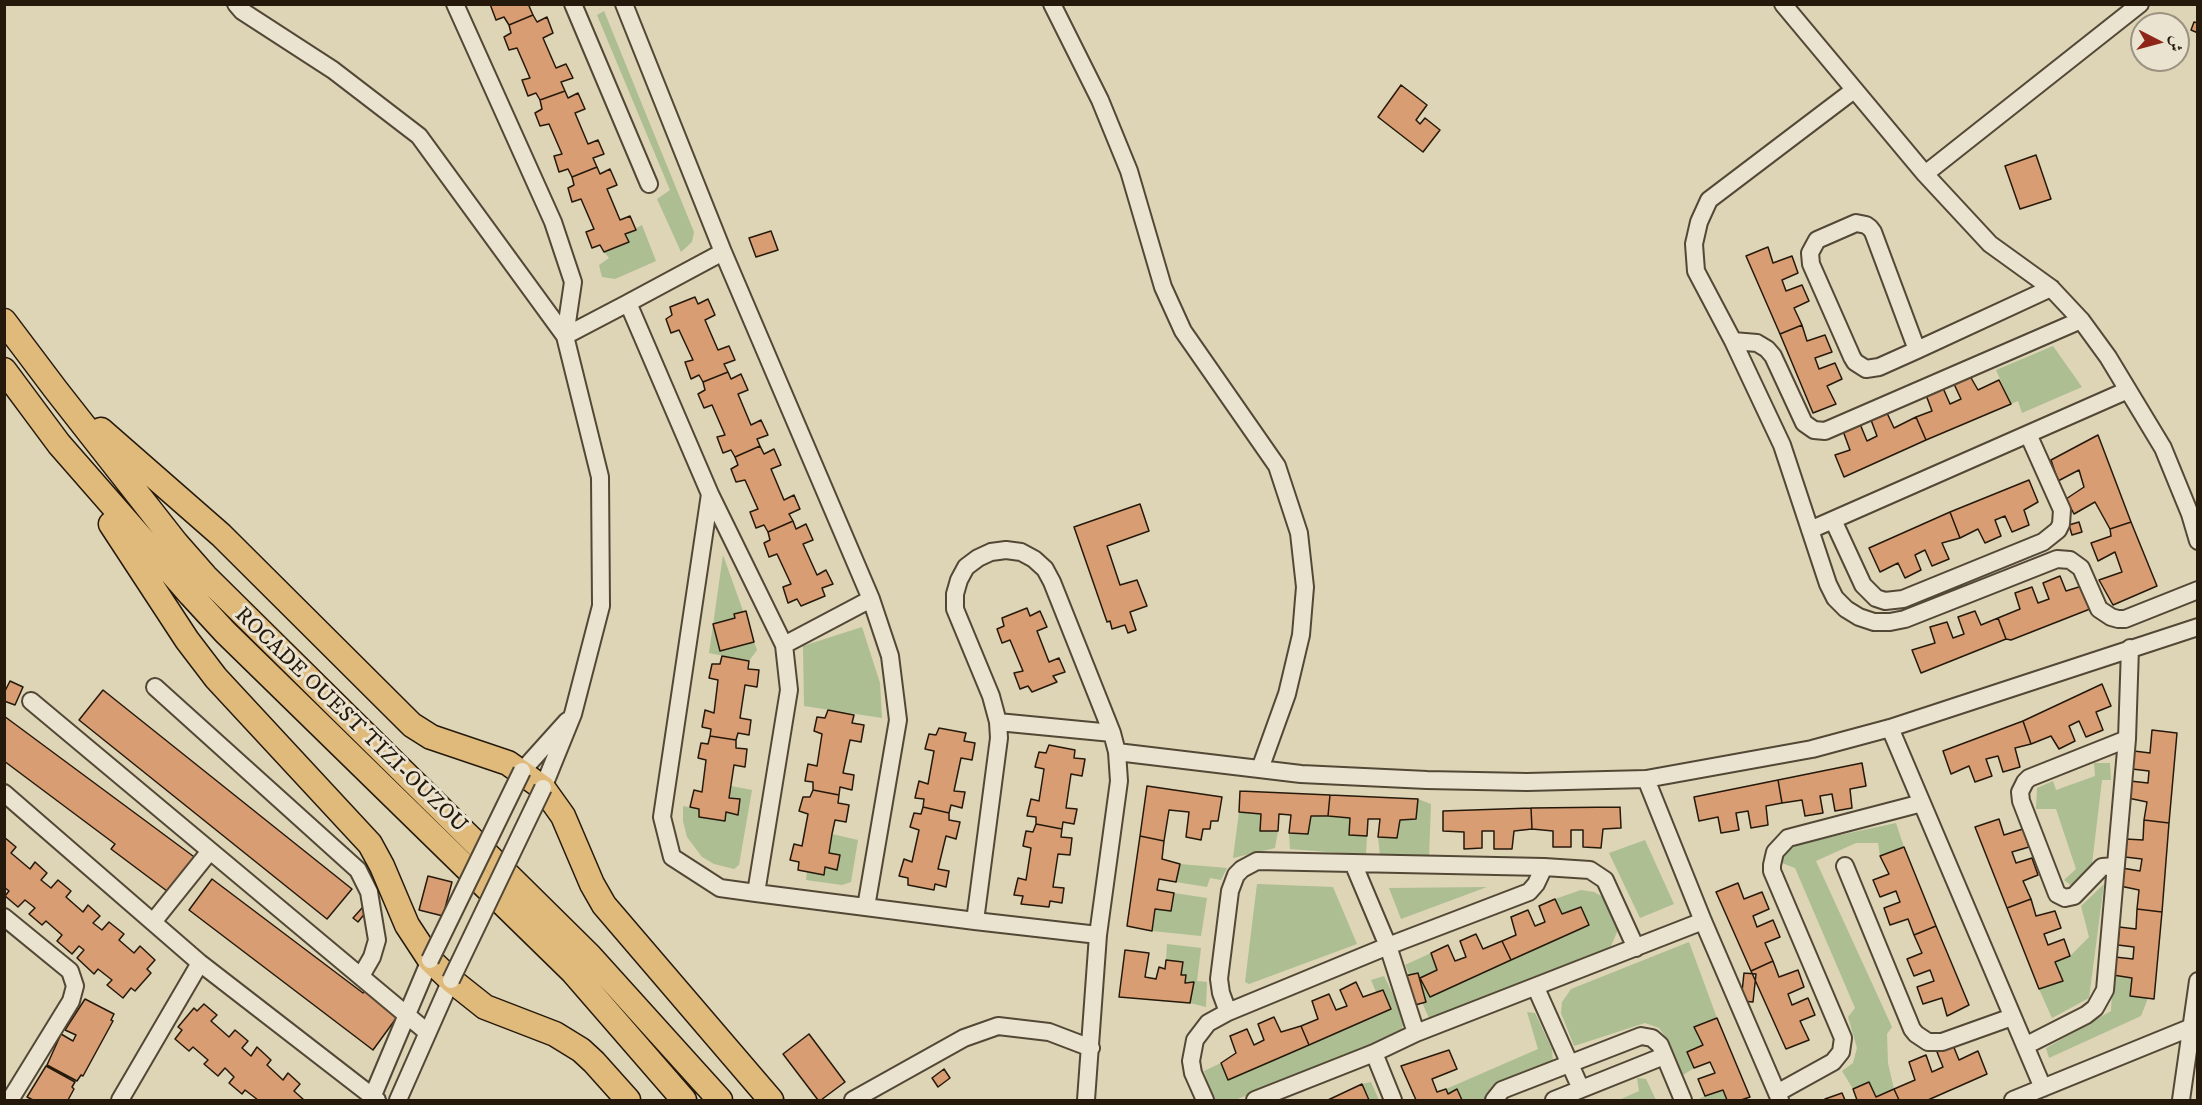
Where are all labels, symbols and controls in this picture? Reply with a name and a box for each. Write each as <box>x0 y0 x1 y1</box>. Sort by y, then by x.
north arrow <box>2130 12 2190 72</box>
text: ش <box>2165 35 2187 53</box>
street label: ROCADE OUEST TIZI-OUZOU <box>228 603 472 839</box>

